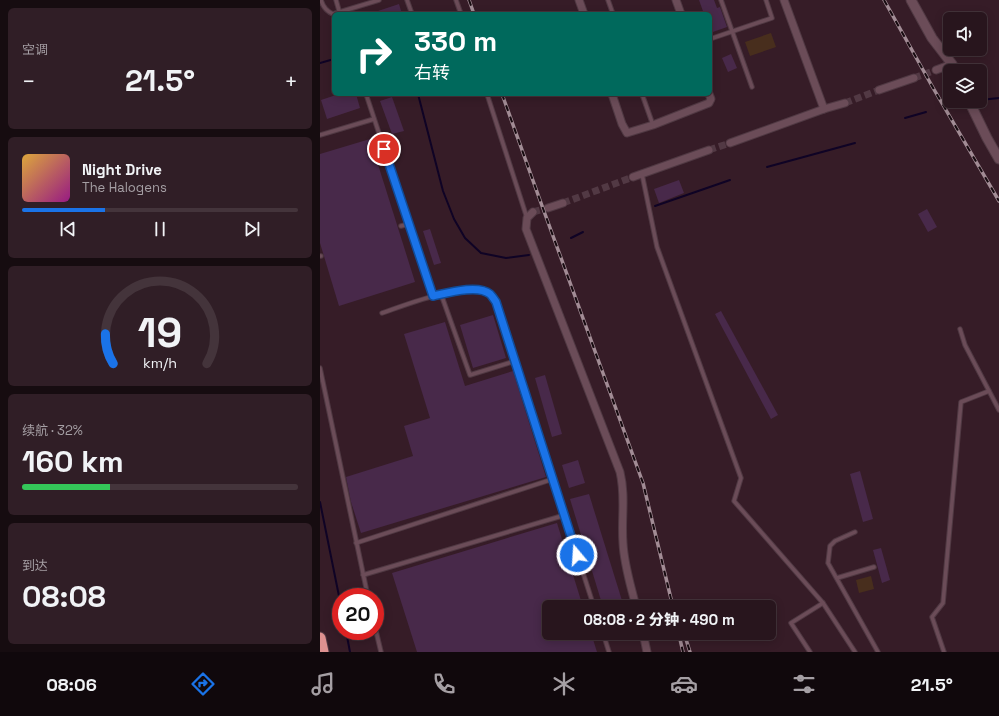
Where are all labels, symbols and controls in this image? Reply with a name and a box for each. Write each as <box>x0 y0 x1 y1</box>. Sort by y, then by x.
map controls <box>943 12 987 108</box>
button: sound <box>943 12 987 56</box>
text: 330 m <box>414 23 497 59</box>
icon: right <box>348 28 400 80</box>
text: 空调 <box>22 41 48 58</box>
text: 21.5° <box>125 61 195 100</box>
text: 右转 <box>414 61 450 84</box>
button: layers <box>943 64 987 108</box>
text: − <box>22 67 36 95</box>
text: + <box>284 67 298 95</box>
pin <box>367 132 401 166</box>
icon: arrive <box>373 138 395 160</box>
text: Night Drive <box>82 160 162 179</box>
text: The Halogens <box>82 179 167 196</box>
icon: previous <box>57 218 79 240</box>
icon: pause <box>149 218 171 240</box>
icon: next <box>241 218 263 240</box>
text: 19 <box>138 306 182 359</box>
text: km/h <box>143 354 177 372</box>
text: 续航 · 32% <box>22 422 83 439</box>
text: 160 km <box>22 442 124 481</box>
position arrow <box>556 534 598 576</box>
text: 到达 <box>22 557 48 574</box>
text: 08:08 <box>22 577 106 616</box>
speed limit sign: 20 <box>332 588 384 640</box>
text: 08:08 · 2 分钟 · 490 m <box>583 610 735 629</box>
icon: directions <box>189 670 217 698</box>
icon: music <box>309 670 337 698</box>
icon: phone <box>430 670 458 698</box>
icon: climate <box>550 670 578 698</box>
icon: car <box>670 670 698 698</box>
icon: filters <box>790 670 818 698</box>
text: 08:06 <box>46 673 97 696</box>
text: 21.5° <box>911 673 953 696</box>

